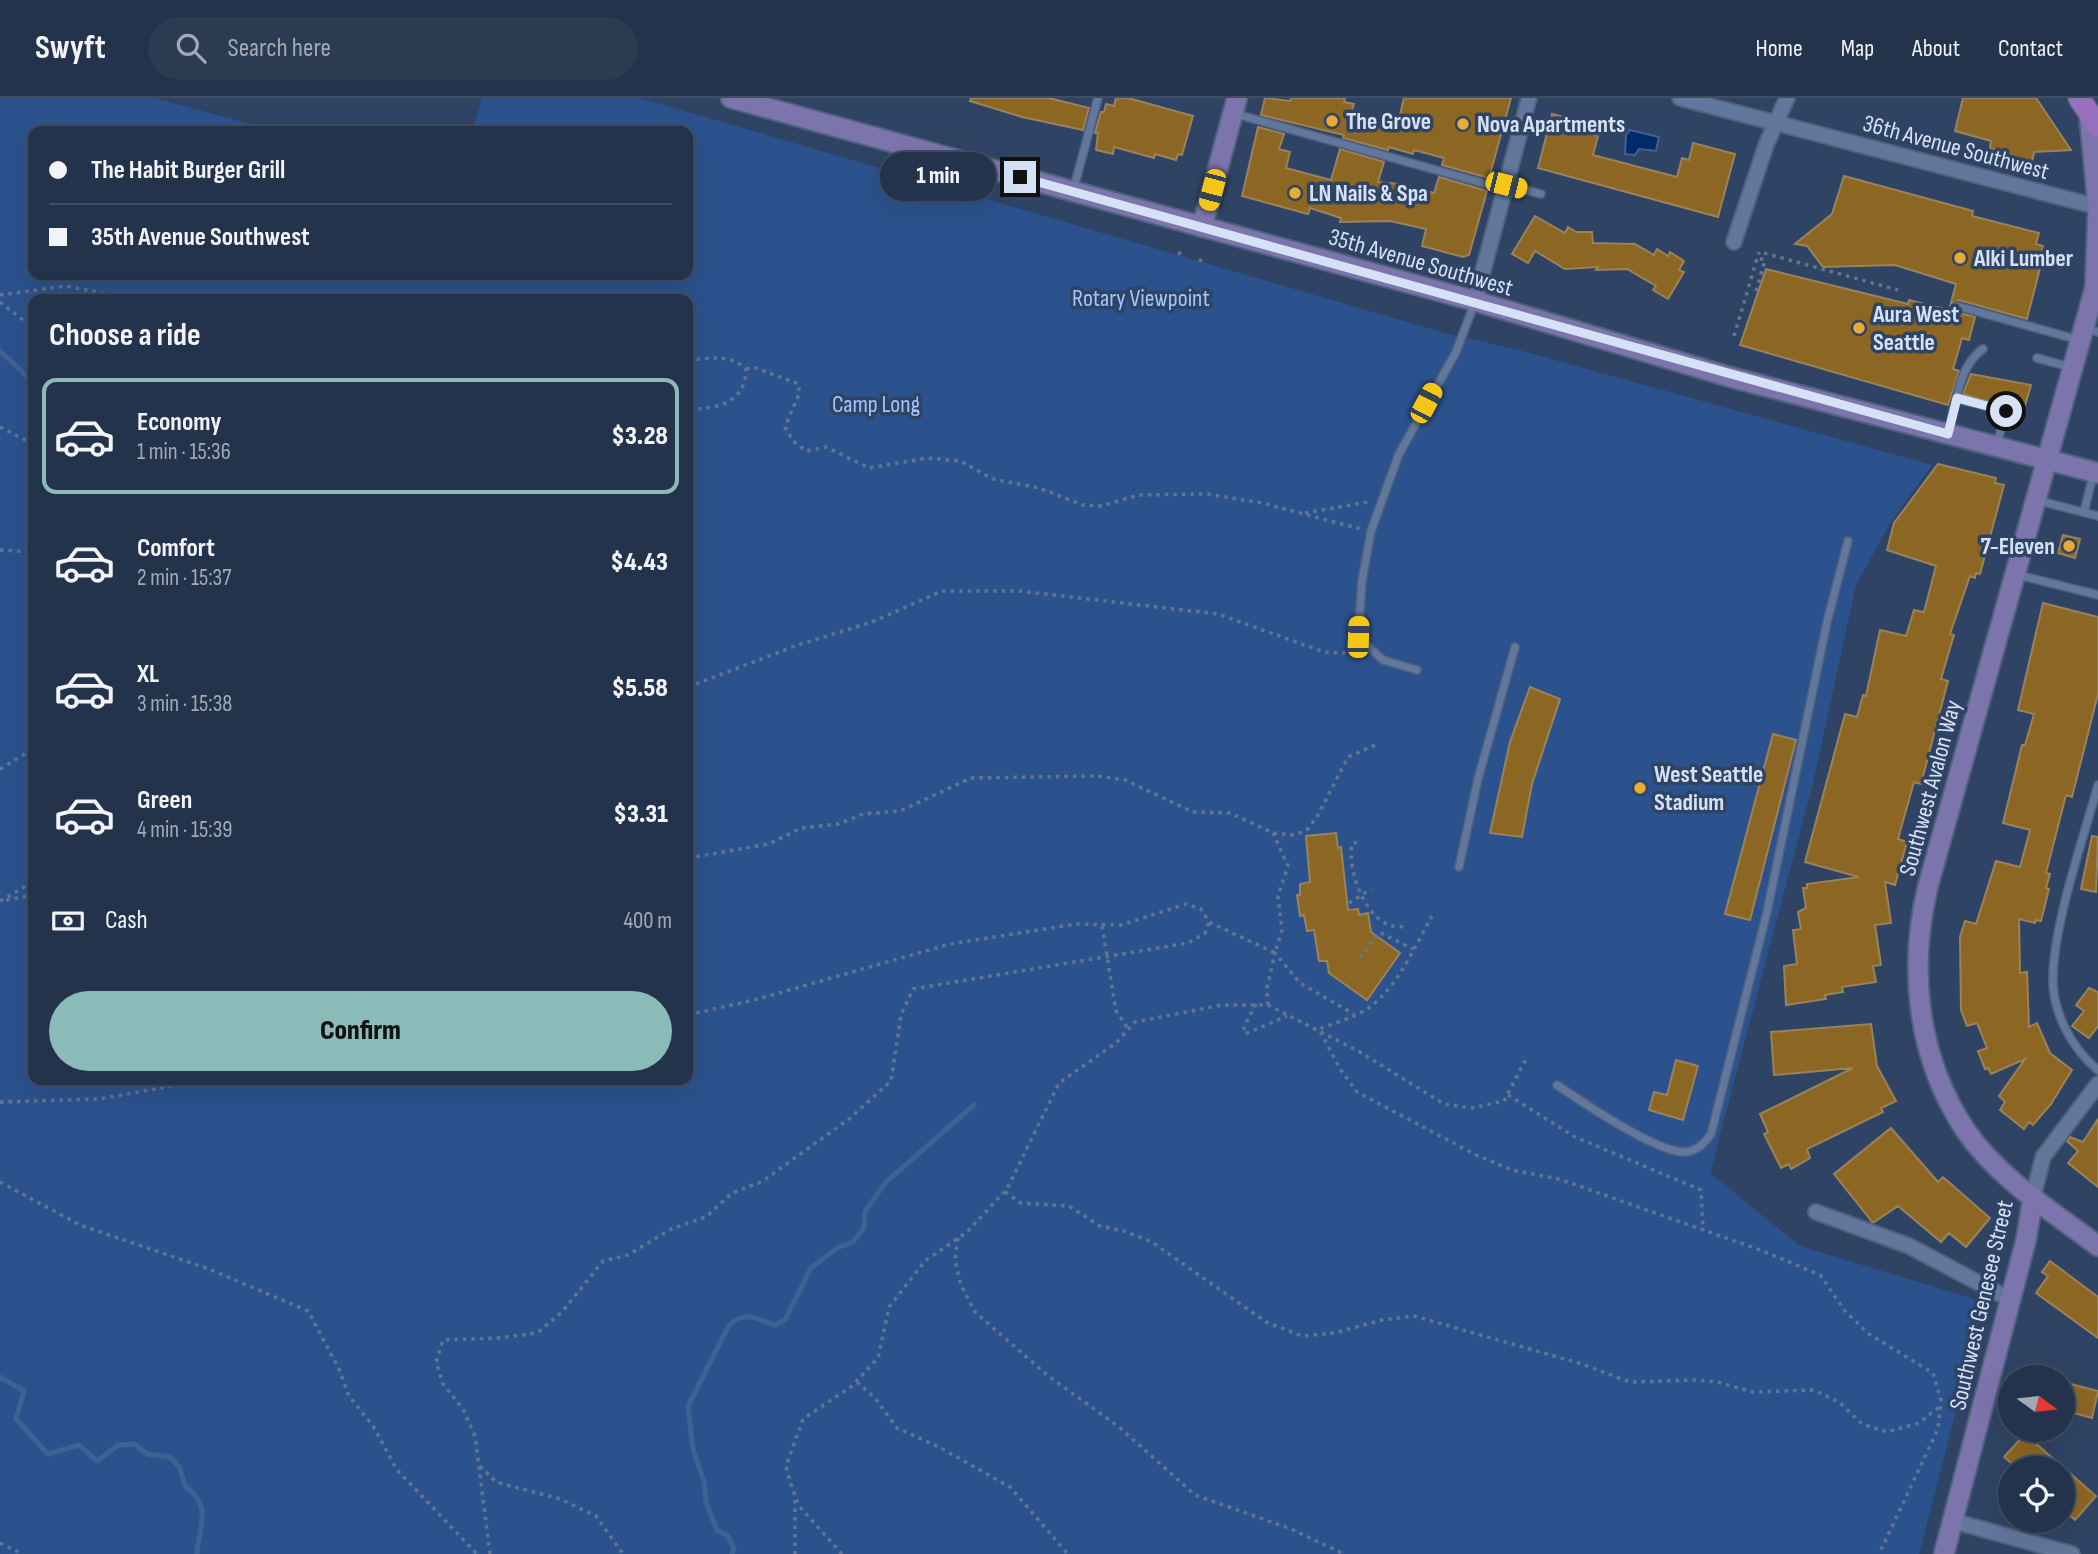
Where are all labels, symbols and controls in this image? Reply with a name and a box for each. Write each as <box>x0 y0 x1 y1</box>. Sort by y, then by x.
search box <box>148 17 638 80</box>
text: Swyft <box>35 28 106 68</box>
icon: search <box>172 29 210 67</box>
text: Search here <box>228 33 331 64</box>
text: Home <box>1755 34 1803 63</box>
text: Map <box>1841 34 1874 63</box>
text: About <box>1912 34 1960 63</box>
text: Contact <box>1998 34 2063 63</box>
place label: The Grove <box>1346 107 1431 136</box>
street label: 36th Avenue Southwest <box>1860 109 2052 186</box>
place label: Nova Apartments <box>1477 110 1625 139</box>
marker: The Grove <box>1324 113 1340 129</box>
marker: Nova Apartments <box>1455 116 1471 132</box>
callout: 1 min <box>880 153 996 202</box>
text: The Habit Burger Grill <box>91 155 285 186</box>
route end <box>1004 161 1036 193</box>
text: 1 min <box>916 162 960 190</box>
car <box>1197 167 1228 213</box>
car <box>1484 170 1529 200</box>
place label: LN Nails & Spa <box>1309 179 1428 208</box>
marker: LN Nails & Spa <box>1287 185 1303 201</box>
text: 35th Avenue Southwest <box>91 222 310 253</box>
street label: 35th Avenue Southwest <box>1325 222 1516 303</box>
place label: Alki Lumber <box>1973 244 2074 273</box>
marker: Alki Lumber <box>1952 250 1968 266</box>
park label: Rotary Viewpoint <box>1072 284 1210 313</box>
place label: Aura West Seattle <box>1872 300 1959 357</box>
text: Choose a ride <box>49 316 201 355</box>
marker: Aura West Seattle <box>1851 320 1867 336</box>
car <box>1407 380 1446 426</box>
park label: Camp Long <box>832 390 920 419</box>
route start <box>1990 395 2022 427</box>
icon: car <box>53 405 116 468</box>
text: Economy <box>137 407 221 438</box>
text: $3.28 <box>611 421 668 452</box>
text: 1 min · 15:36 <box>137 438 231 466</box>
icon: car <box>53 531 116 594</box>
place label: 7-Eleven <box>1981 532 2055 561</box>
text: Comfort <box>137 533 215 564</box>
marker: 7-Eleven <box>2061 538 2077 554</box>
text: $4.43 <box>611 547 668 578</box>
text: 2 min · 15:37 <box>137 564 231 592</box>
car <box>1347 616 1370 658</box>
icon: car <box>53 657 116 720</box>
text: XL <box>137 659 159 690</box>
text: $5.58 <box>612 673 668 704</box>
text: 3 min · 15:38 <box>137 690 232 718</box>
street label: Southwest Avalon Way <box>1893 697 1968 879</box>
place label: West Seattle Stadium <box>1654 760 1763 817</box>
marker: West Seattle Stadium <box>1632 780 1648 796</box>
icon: car <box>53 783 116 846</box>
text: Green <box>137 785 192 816</box>
text: $3.31 <box>614 799 668 830</box>
text: 4 min · 15:39 <box>137 816 233 844</box>
icon: cash <box>49 902 87 940</box>
text: Cash <box>105 905 148 936</box>
text: 400 m <box>623 907 672 935</box>
button: Confirm <box>49 991 672 1071</box>
street label: Southwest Genesee Street <box>1943 1197 2020 1413</box>
north arrow <box>1998 1365 2076 1442</box>
map controls <box>1998 1365 2075 1533</box>
button: locate <box>1998 1456 2075 1533</box>

